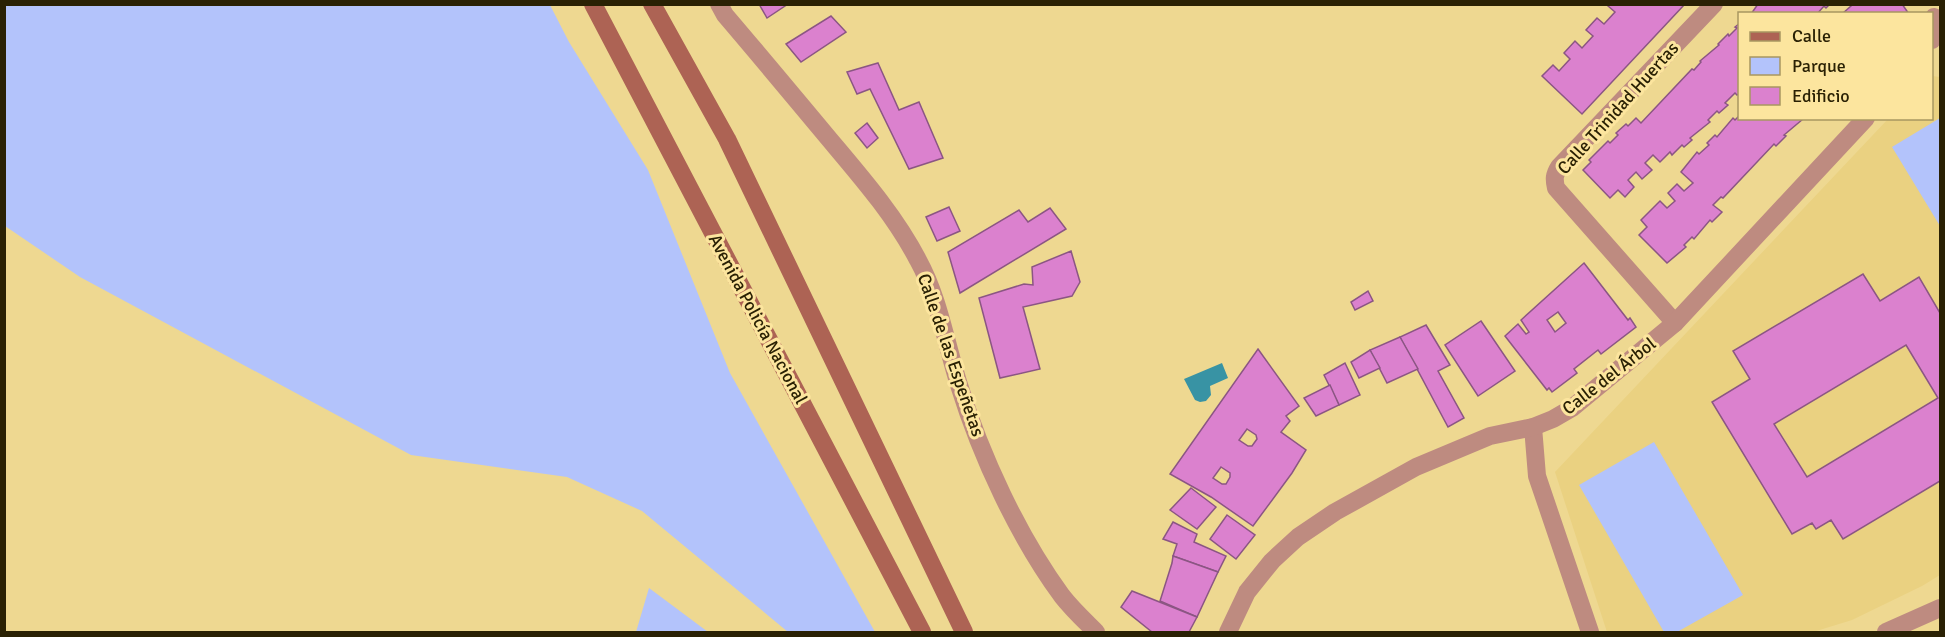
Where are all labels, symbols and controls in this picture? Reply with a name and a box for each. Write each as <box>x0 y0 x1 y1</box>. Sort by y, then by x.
legend <box>1738 12 1933 120</box>
text: Calle <box>1792 25 1831 47</box>
street label: Calle Trinidad Huertas <box>1553 37 1683 179</box>
text: Parque <box>1792 55 1846 77</box>
text: Edificio <box>1792 85 1850 107</box>
street label: Avenida Policía Nacional <box>704 230 812 408</box>
street label: Calle de las Espeñetas <box>913 271 989 439</box>
street label: Calle del Árbol <box>1558 333 1660 419</box>

